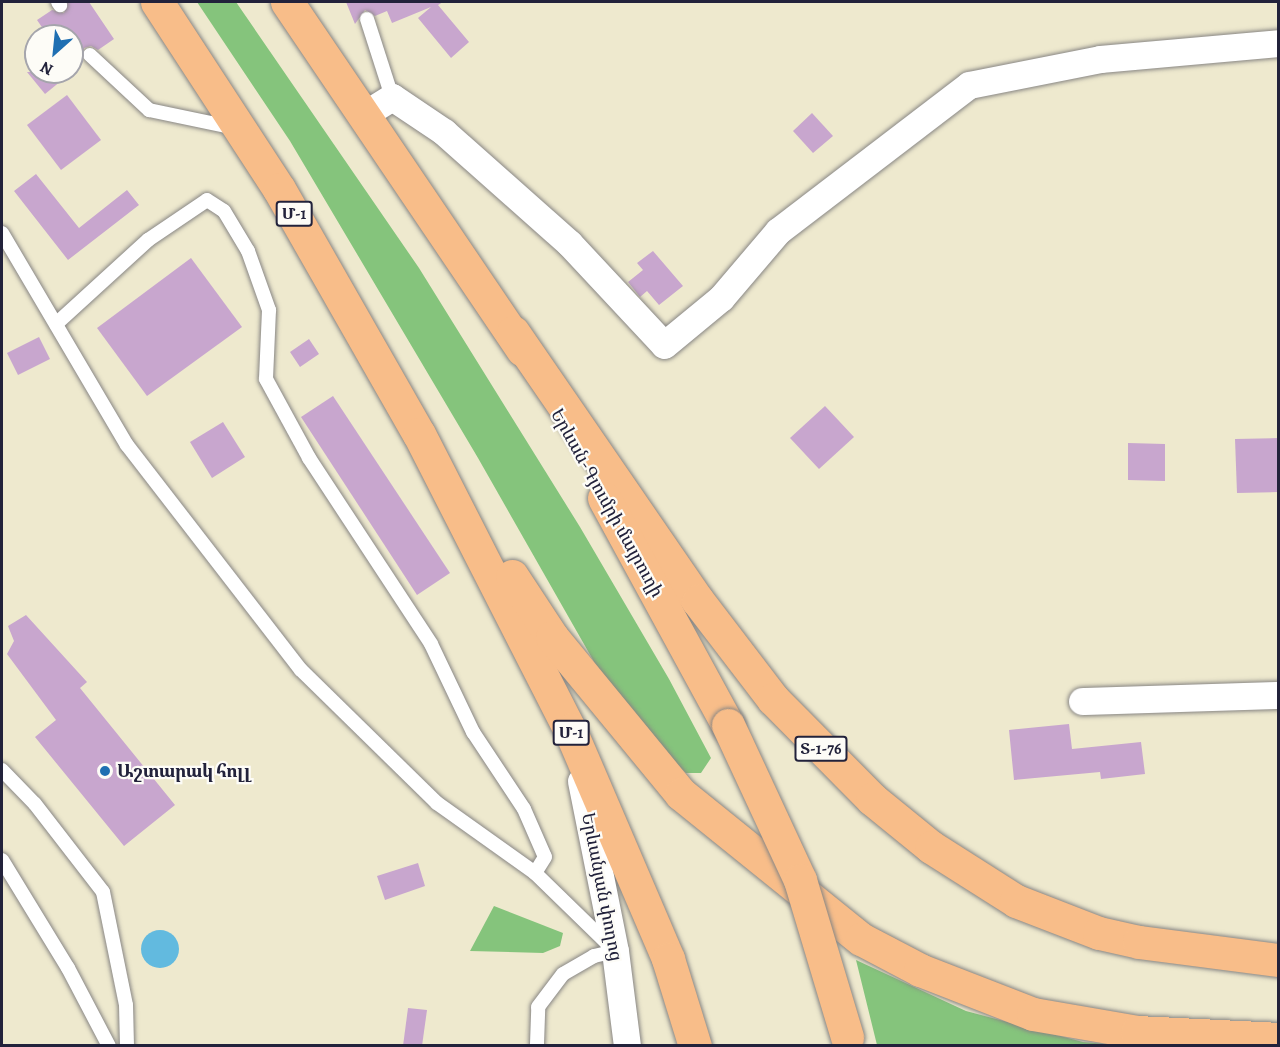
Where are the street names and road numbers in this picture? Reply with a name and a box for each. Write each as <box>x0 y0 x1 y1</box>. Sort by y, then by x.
road number: Մ-1 <box>274 201 314 227</box>
street label: Երևան-Գյումրի մայրուղի <box>546 405 668 601</box>
road number: Մ-1 <box>552 720 590 746</box>
road number: Տ-1-76 <box>794 736 848 762</box>
street label: Երևանյան փողոց <box>577 811 627 963</box>

